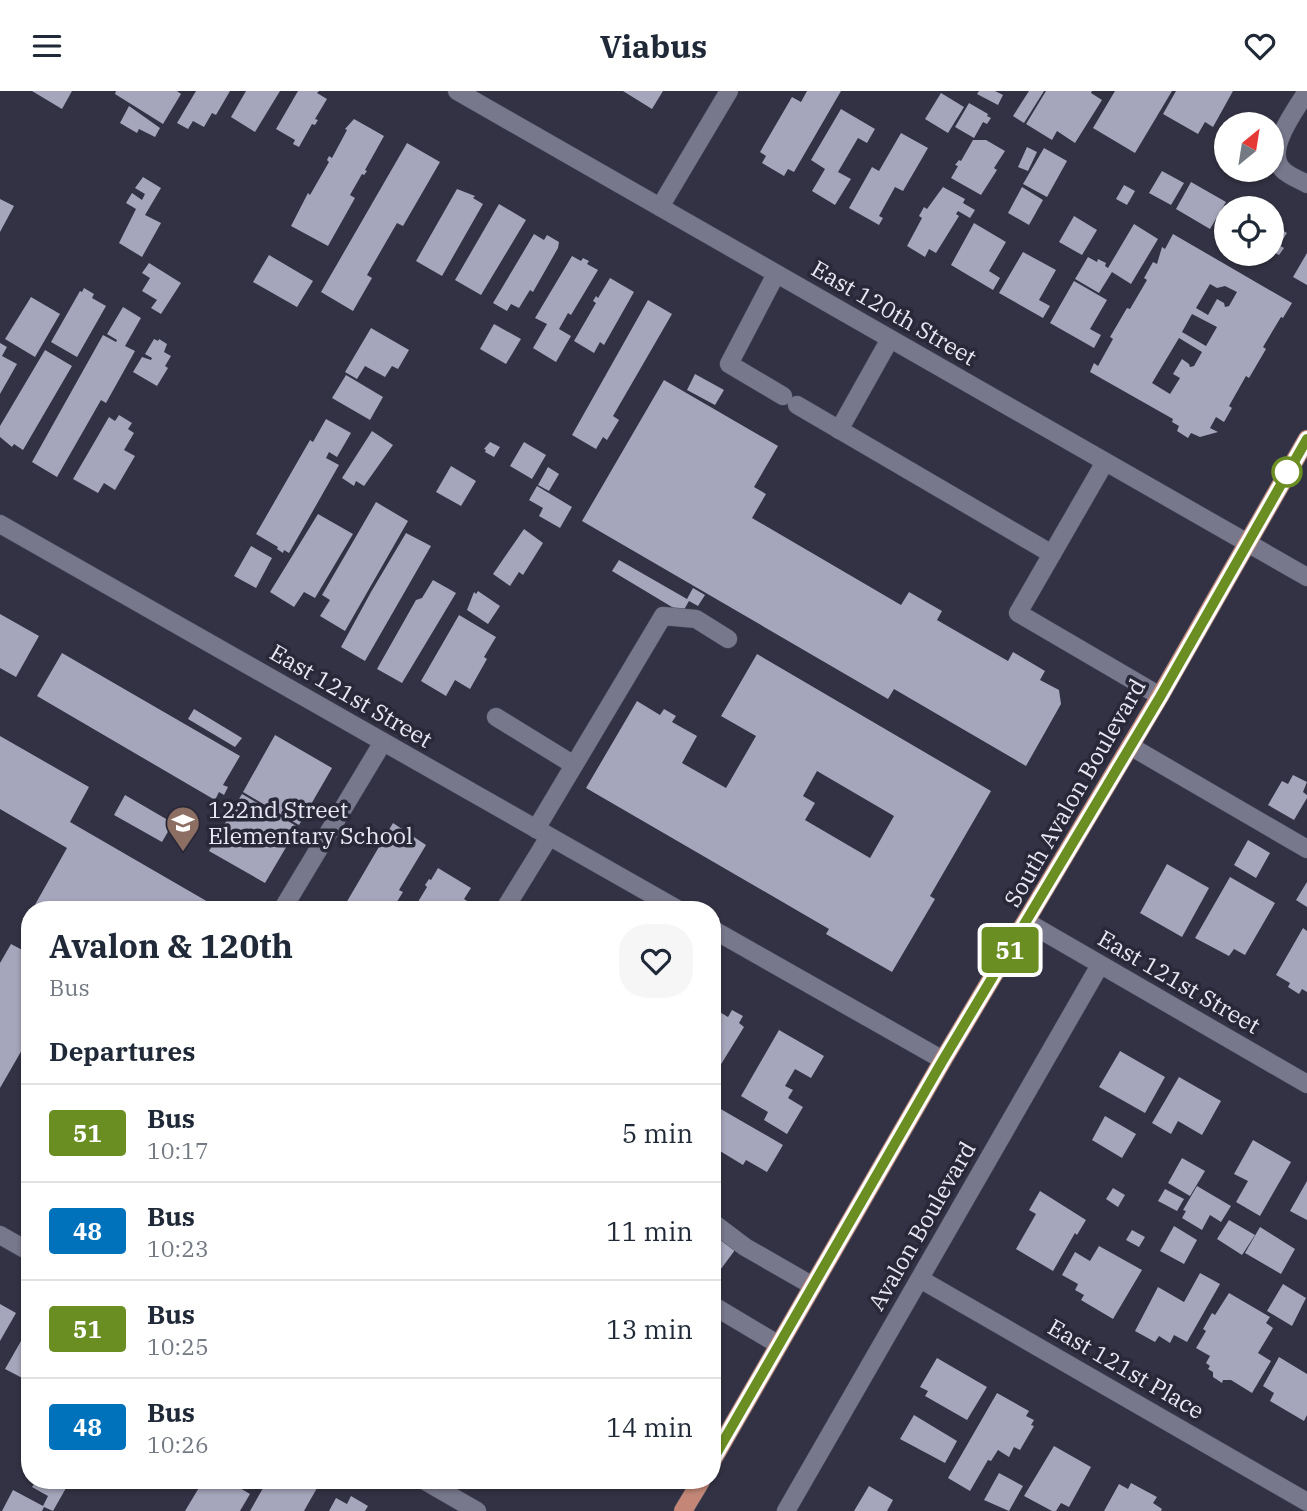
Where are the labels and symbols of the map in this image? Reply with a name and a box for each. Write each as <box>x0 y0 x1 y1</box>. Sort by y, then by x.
north arrow <box>1214 112 1284 182</box>
street label: East 120th Street <box>807 253 982 372</box>
unlabelled marker <box>1272 457 1302 487</box>
street label: East 121st Street <box>265 637 438 754</box>
street label: South Avalon Boulevard <box>996 673 1152 912</box>
place label: 122nd Street Elementary School <box>208 794 413 850</box>
school or university icon: 122nd Street Elementary School <box>164 804 202 853</box>
street label: East 121st Street <box>1093 923 1266 1040</box>
line badge: 51 <box>978 927 1042 973</box>
street label: Avalon Boulevard <box>861 1136 982 1315</box>
street label: East 121st Place <box>1043 1311 1210 1425</box>

